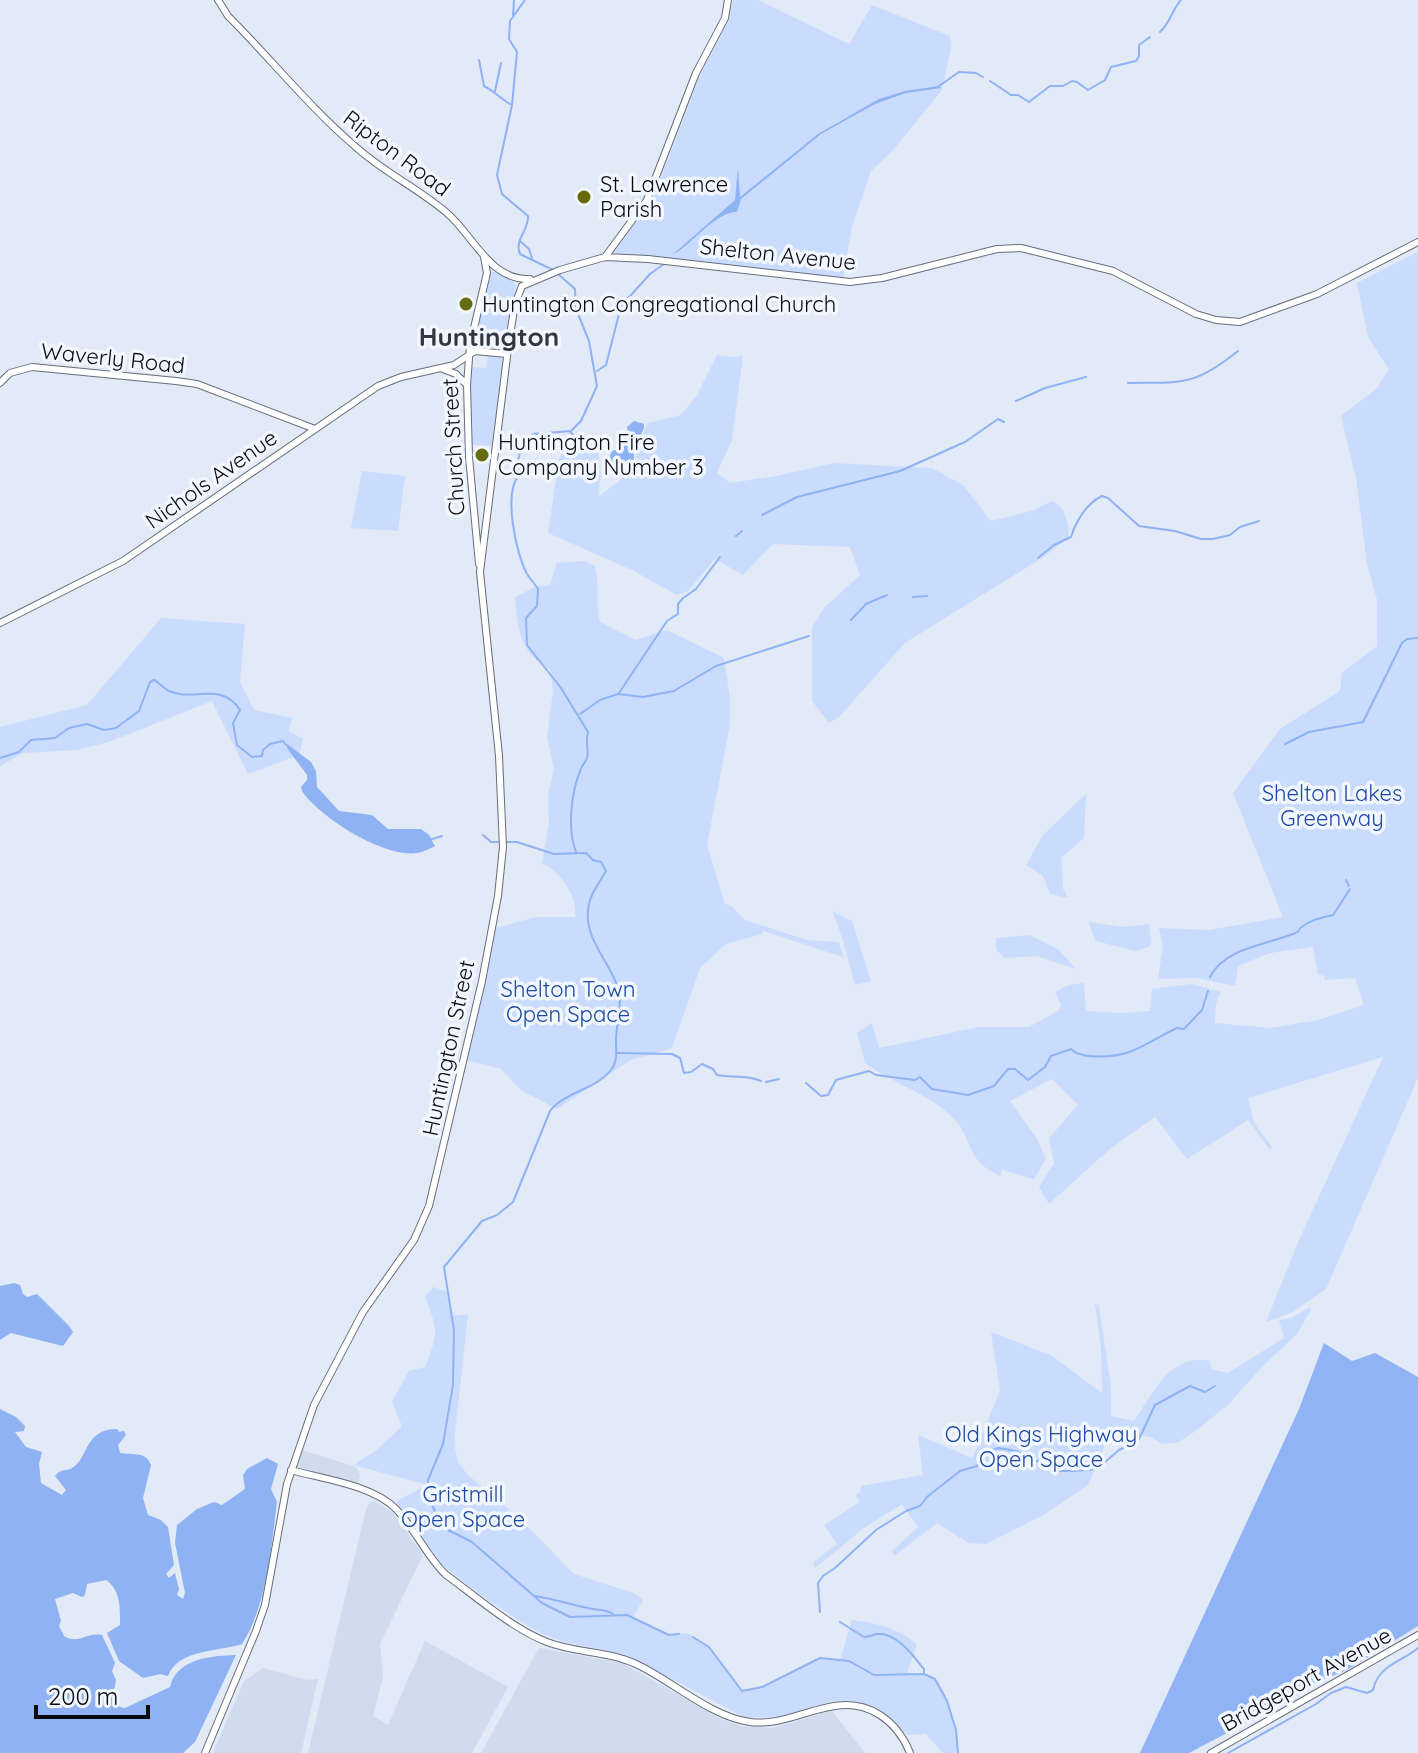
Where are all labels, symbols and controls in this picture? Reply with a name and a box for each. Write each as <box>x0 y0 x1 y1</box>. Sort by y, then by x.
street label: Ripton Road <box>338 104 456 202</box>
place label: St. Lawrence Parish <box>600 170 728 223</box>
marker: St. Lawrence Parish <box>575 188 593 206</box>
street label: Shelton Avenue <box>699 232 857 276</box>
place label: Huntington Congregational Church <box>482 290 836 318</box>
marker: Huntington Congregational Church <box>457 295 475 313</box>
district label: Huntington <box>419 320 559 353</box>
street label: Waverly Road <box>40 337 186 379</box>
street label: Church Street <box>435 378 471 516</box>
street label: Nichols Avenue <box>140 423 282 535</box>
place label: Huntington Fire Company Number 3 <box>498 428 704 481</box>
marker: Huntington Fire Company Number 3 <box>473 446 491 464</box>
park label: Shelton Lakes Greenway <box>1262 779 1402 832</box>
street label: Huntington Street <box>416 957 480 1139</box>
park label: Shelton Town Open Space <box>501 975 635 1028</box>
park label: Old Kings Highway Open Space <box>945 1420 1137 1473</box>
park label: Gristmill Open Space <box>401 1480 525 1533</box>
street label: Bridgeport Avenue <box>1216 1621 1396 1737</box>
scale bar <box>36 1669 148 1719</box>
text: 200 m <box>48 1681 118 1711</box>

